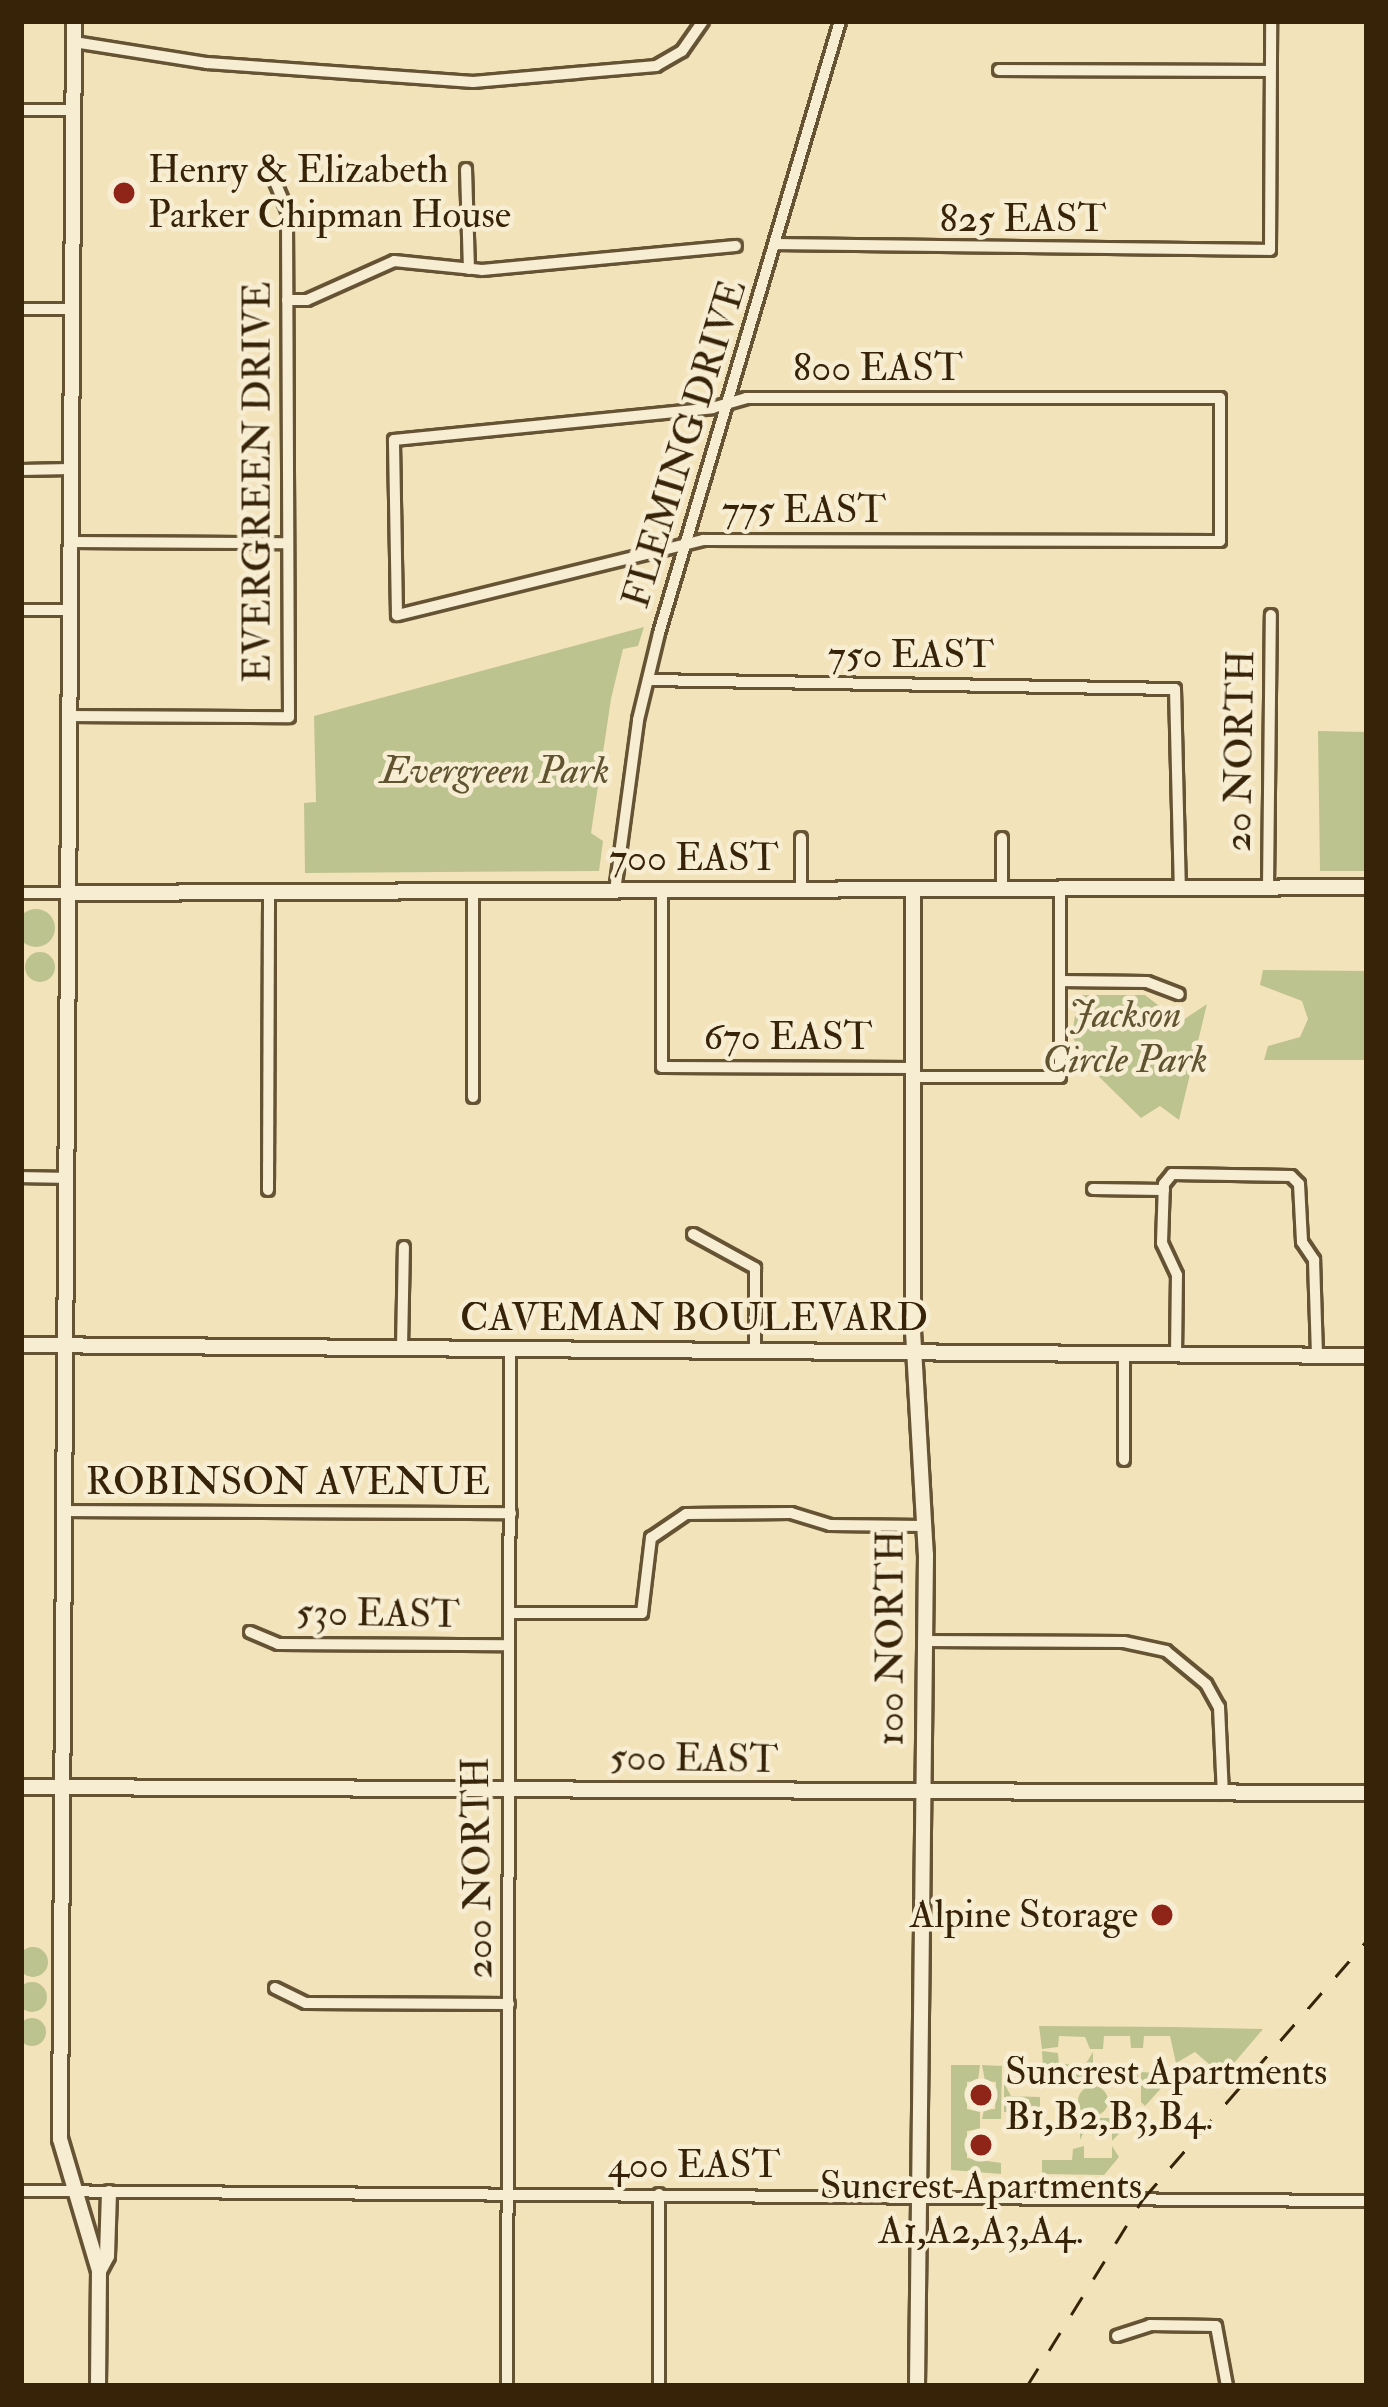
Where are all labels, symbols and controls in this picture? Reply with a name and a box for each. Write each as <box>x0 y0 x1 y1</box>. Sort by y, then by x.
place label: Henry & Elizabeth Parker Chipman House <box>148 148 511 239</box>
marker: Henry & Elizabeth Parker Chipman House <box>111 180 137 206</box>
street label: 825 EAST <box>940 196 1106 242</box>
street label: FLEMING DRIVE <box>613 274 757 614</box>
street label: EVERGREEN DRIVE <box>235 281 281 683</box>
street label: 800 EAST <box>793 345 963 391</box>
street label: 775 EAST <box>722 487 886 533</box>
street label: 750 EAST <box>828 632 994 678</box>
street label: 20 NORTH <box>1215 650 1265 852</box>
park label: Evergreen Park <box>380 748 610 794</box>
street label: 700 EAST <box>609 835 779 881</box>
park label: Jackson Circle Park <box>1042 993 1208 1084</box>
street label: 670 EAST <box>703 1014 873 1060</box>
street label: CAVEMAN BOULEVARD <box>460 1295 928 1341</box>
street label: ROBINSON AVENUE <box>86 1459 490 1505</box>
street label: 100 NORTH <box>868 1530 914 1746</box>
street label: 530 EAST <box>296 1589 460 1639</box>
street label: 500 EAST <box>609 1734 779 1784</box>
street label: 200 NORTH <box>453 1757 503 1979</box>
place label: Alpine Storage <box>910 1892 1138 1938</box>
marker: Alpine Storage <box>1149 1902 1175 1928</box>
place label: Suncrest Apartments B1,B2,B3,B4. <box>1005 2050 1327 2141</box>
marker: Suncrest Apartments B1,B2,B3,B4. <box>968 2082 994 2108</box>
marker: Suncrest Apartments A1,A2,A3,A4. <box>968 2132 994 2158</box>
street label: 400 EAST <box>608 2142 780 2188</box>
place label: Suncrest Apartments A1,A2,A3,A4. <box>820 2164 1142 2255</box>

